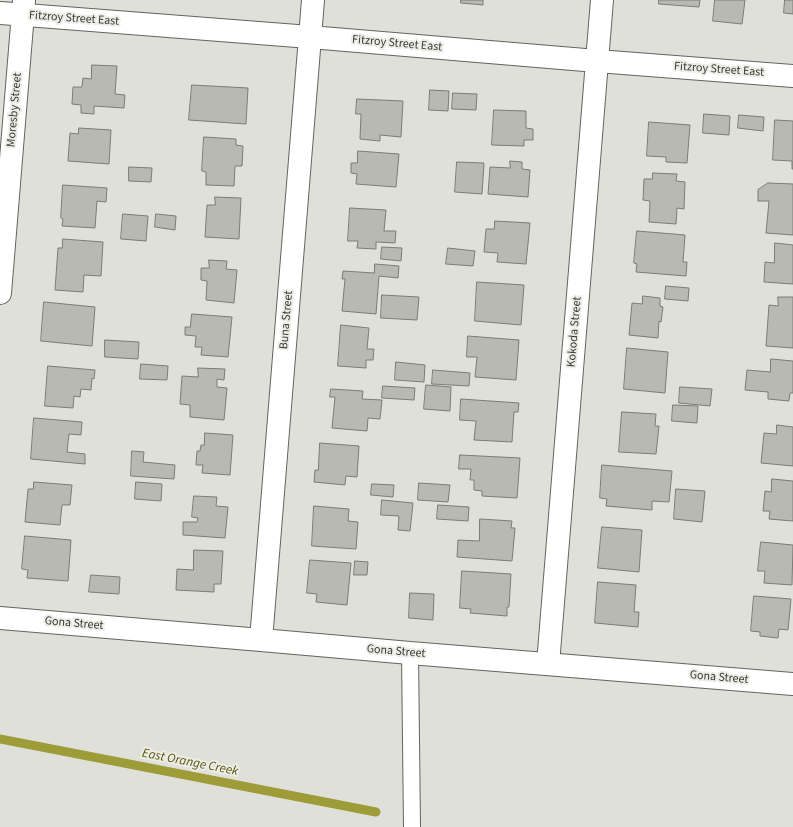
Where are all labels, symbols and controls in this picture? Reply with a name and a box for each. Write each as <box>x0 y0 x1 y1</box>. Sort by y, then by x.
street label: Fitzroy Street East <box>28 9 120 29</box>
street label: Fitzroy Street East <box>351 33 443 55</box>
street label: Fitzroy Street East <box>673 60 765 80</box>
street label: Moresby Street <box>5 72 25 148</box>
street label: Buna Street <box>277 290 297 350</box>
street label: Kokoda Street <box>565 296 585 368</box>
street label: Gona Street <box>44 614 104 634</box>
street label: Gona Street <box>366 642 426 662</box>
street label: Gona Street <box>689 668 749 688</box>
water label: East Orange Creek <box>141 746 239 780</box>

